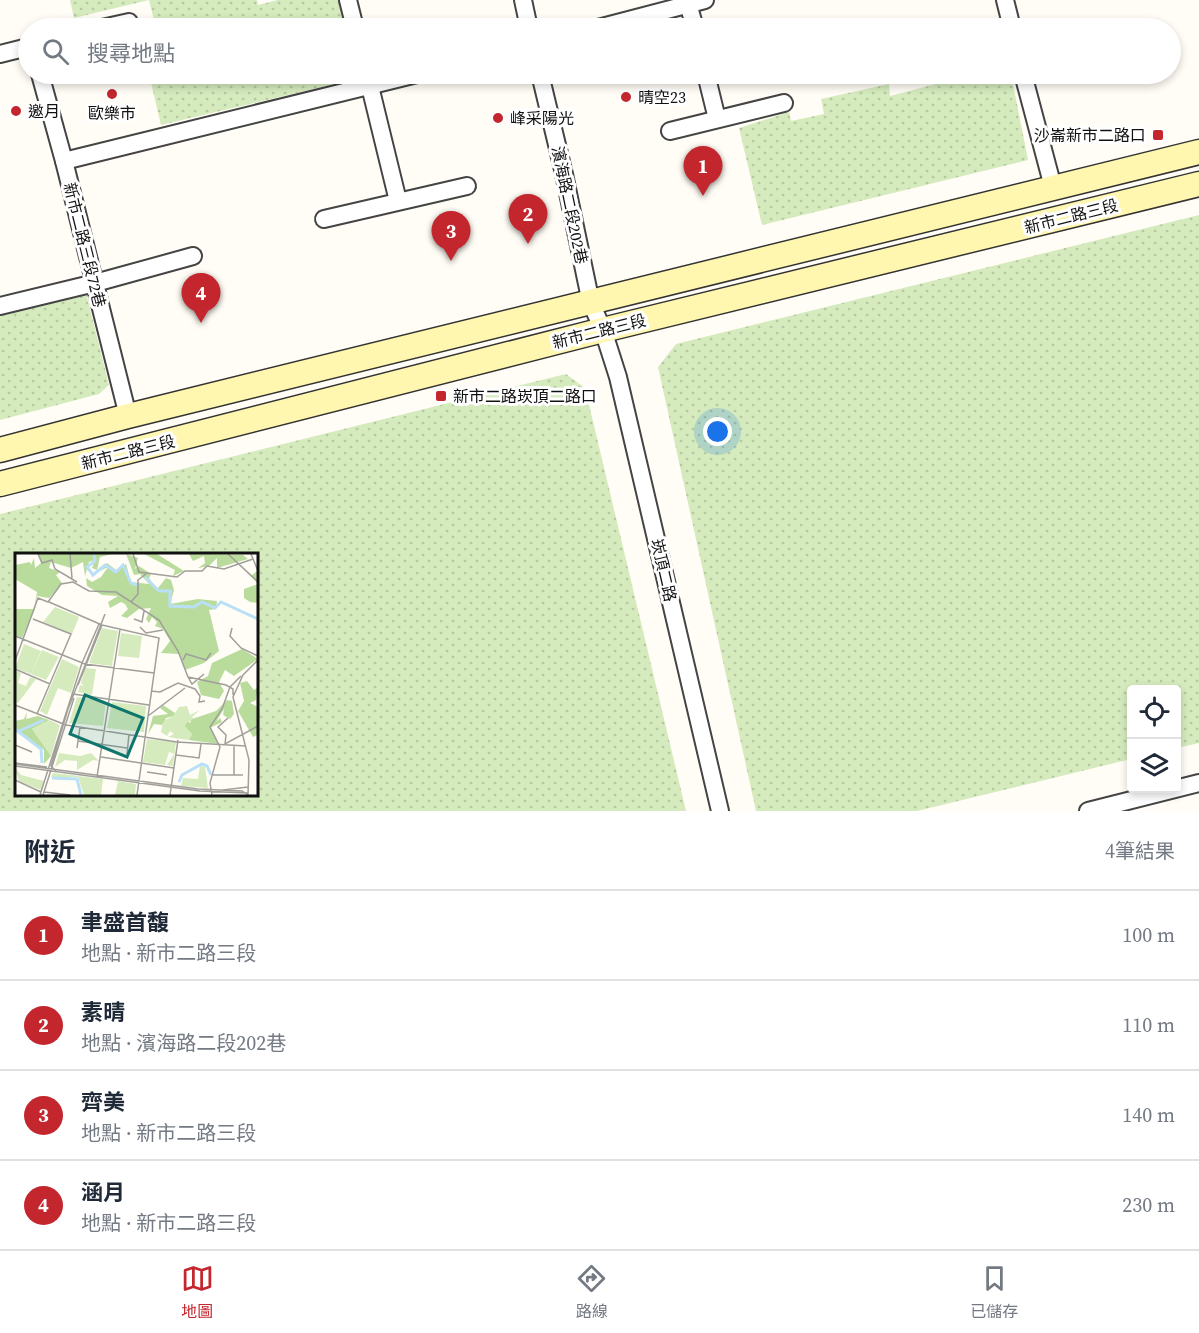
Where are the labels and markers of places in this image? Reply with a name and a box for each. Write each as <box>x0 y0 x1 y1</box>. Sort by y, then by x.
place label: 晴空23 <box>638 86 686 108</box>
marker: 歐樂市 <box>105 87 119 101</box>
marker: 晴空23 <box>619 90 633 104</box>
place label: 邀月 <box>28 100 60 122</box>
place label: 歐樂市 <box>88 102 136 124</box>
marker: 邀月 <box>9 104 23 118</box>
place label: 峰采陽光 <box>510 107 574 129</box>
marker: 峰采陽光 <box>491 111 505 125</box>
place label: 沙崙新市二路口 <box>1034 124 1146 146</box>
marker: 沙崙新市二路口 <box>1151 128 1165 142</box>
pin: 1 <box>684 146 722 196</box>
pin: 2 <box>508 194 548 244</box>
pin: 3 <box>432 212 470 261</box>
pin: 4 <box>182 274 220 323</box>
place label: 新市二路崁頂二路口 <box>453 385 597 407</box>
marker: 新市二路崁頂二路口 <box>434 389 448 403</box>

